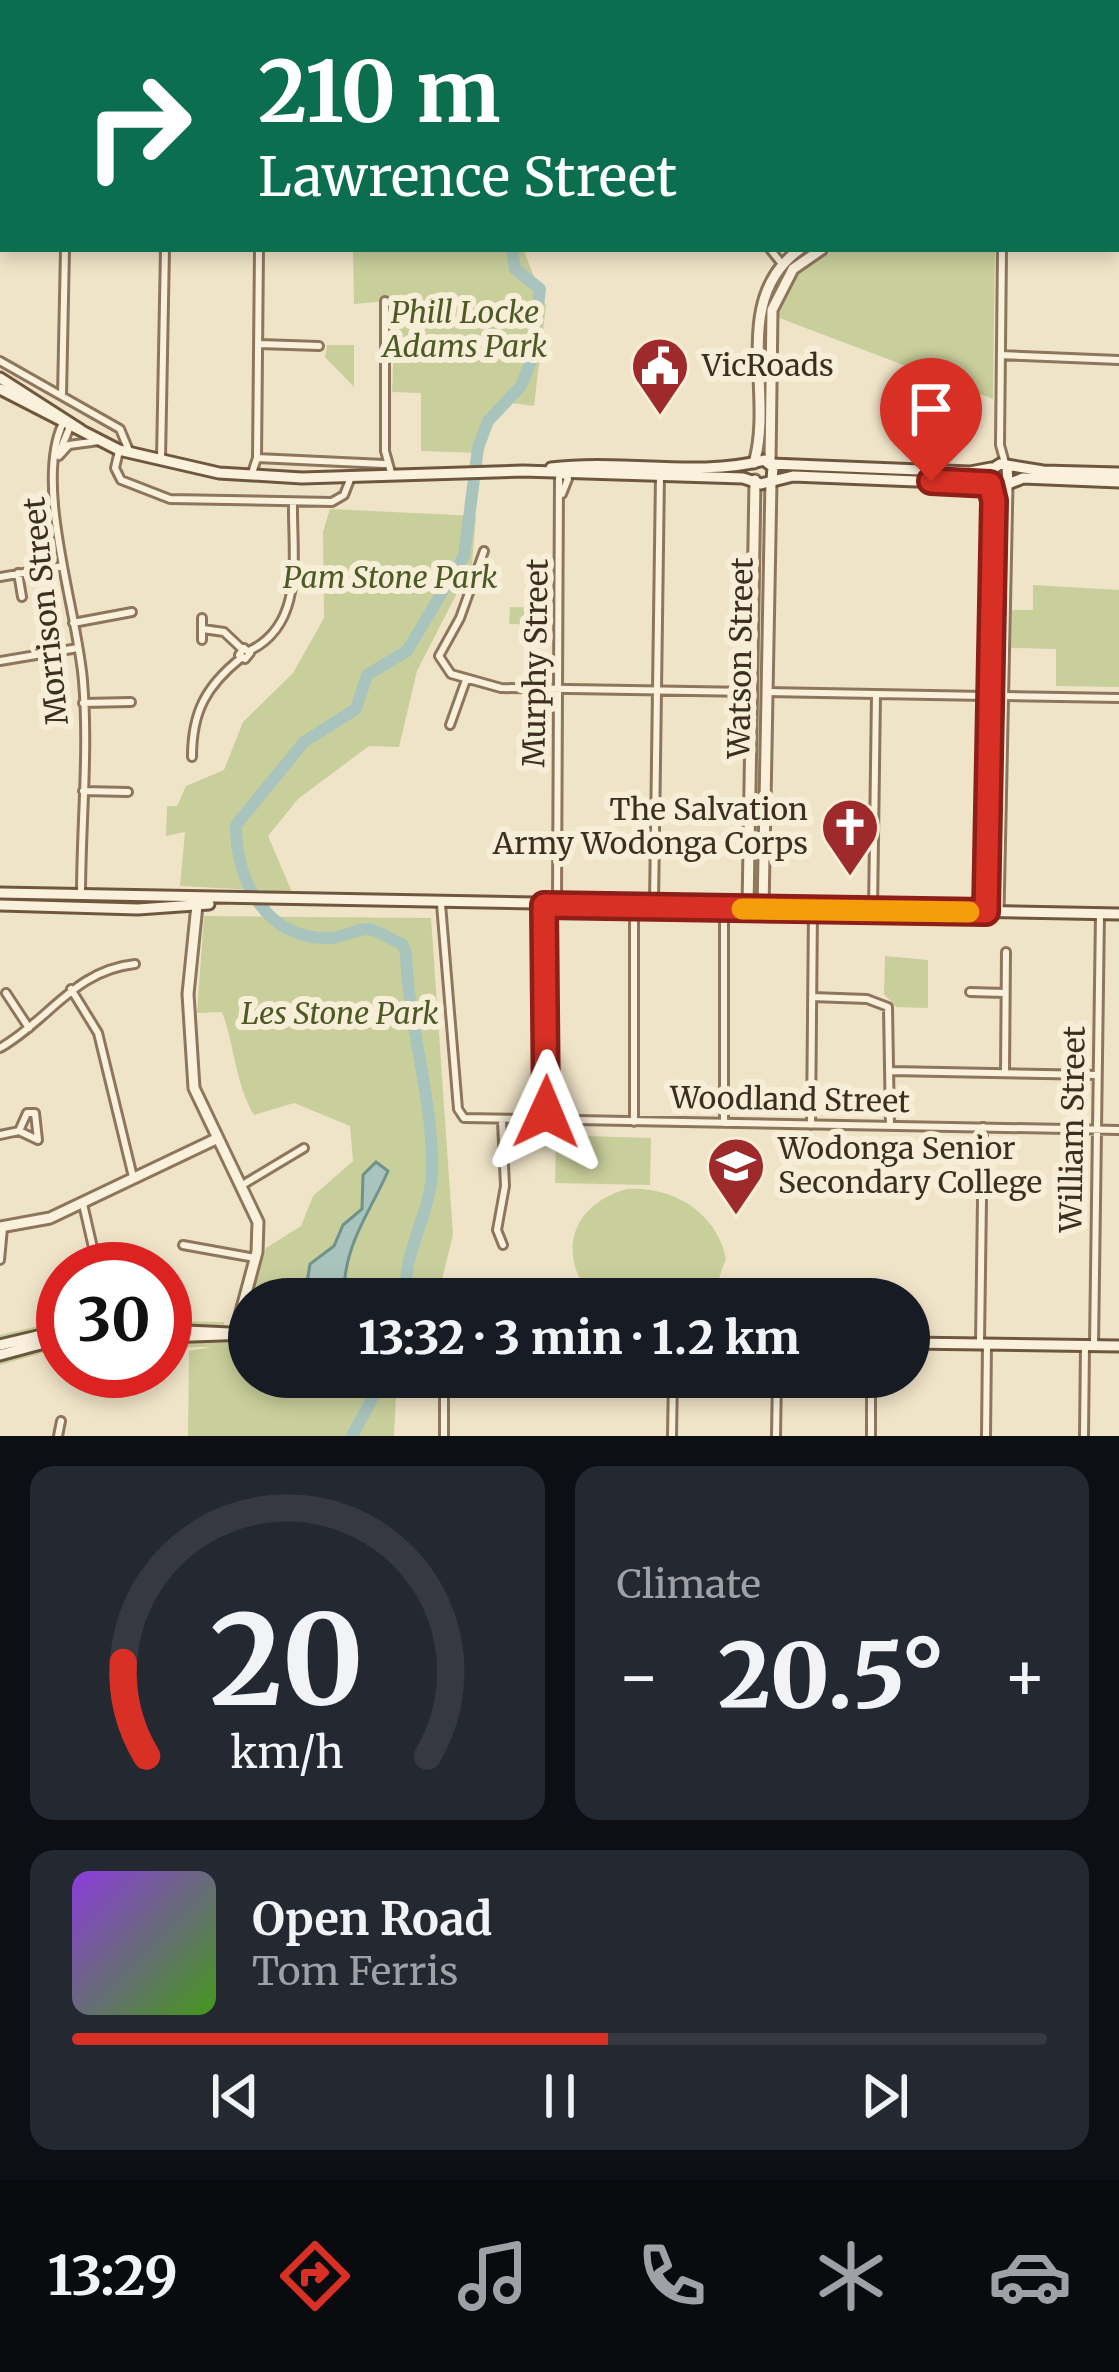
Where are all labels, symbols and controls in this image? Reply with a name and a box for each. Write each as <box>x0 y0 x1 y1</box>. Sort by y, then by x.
text: 210 m <box>258 39 501 145</box>
icon: right <box>60 48 216 204</box>
text: Lawrence Street <box>258 143 677 211</box>
park label: Phill Locke Adams Park <box>381 293 548 365</box>
public building icon: VicRoads <box>629 335 691 417</box>
place label: VicRoads <box>701 346 834 384</box>
pin <box>880 358 982 481</box>
icon: arrive <box>898 376 964 442</box>
street label: Morrison Street <box>14 495 76 727</box>
street label: Watson Street <box>719 557 761 760</box>
park label: Pam Stone Park <box>283 558 498 596</box>
street label: Murphy Street <box>514 558 556 768</box>
place label: The Salvation Army Wodonga Corps <box>492 790 808 862</box>
church icon: The Salvation Army Wodonga Corps <box>819 796 881 878</box>
park label: Les Stone Park <box>241 994 439 1032</box>
street label: William Street <box>1051 1025 1093 1234</box>
position arrow <box>483 1049 609 1175</box>
street label: Woodland Street <box>669 1078 910 1120</box>
place label: Wodonga Senior Secondary College <box>777 1129 1042 1201</box>
school or university icon: Wodonga Senior Secondary College <box>705 1135 767 1217</box>
speed limit sign: 30 <box>36 1242 192 1398</box>
text: 13:32 · 3 min · 1.2 km <box>358 1310 800 1366</box>
text: Climate <box>617 1560 761 1609</box>
text: 20 <box>210 1582 364 1739</box>
text: 20.5° <box>718 1619 945 1733</box>
text: − <box>617 1635 661 1718</box>
text: + <box>1003 1635 1047 1718</box>
text: km/h <box>230 1726 344 1780</box>
text: Open Road <box>252 1891 492 1947</box>
text: Tom Ferris <box>252 1947 458 1996</box>
icon: previous <box>202 2063 268 2129</box>
icon: pause <box>527 2063 593 2129</box>
icon: next <box>852 2063 918 2129</box>
icon: directions <box>273 2234 357 2318</box>
icon: music <box>451 2234 535 2318</box>
icon: phone <box>630 2234 714 2318</box>
icon: climate <box>809 2234 893 2318</box>
icon: car <box>988 2234 1072 2318</box>
text: 13:29 <box>47 2242 178 2310</box>

